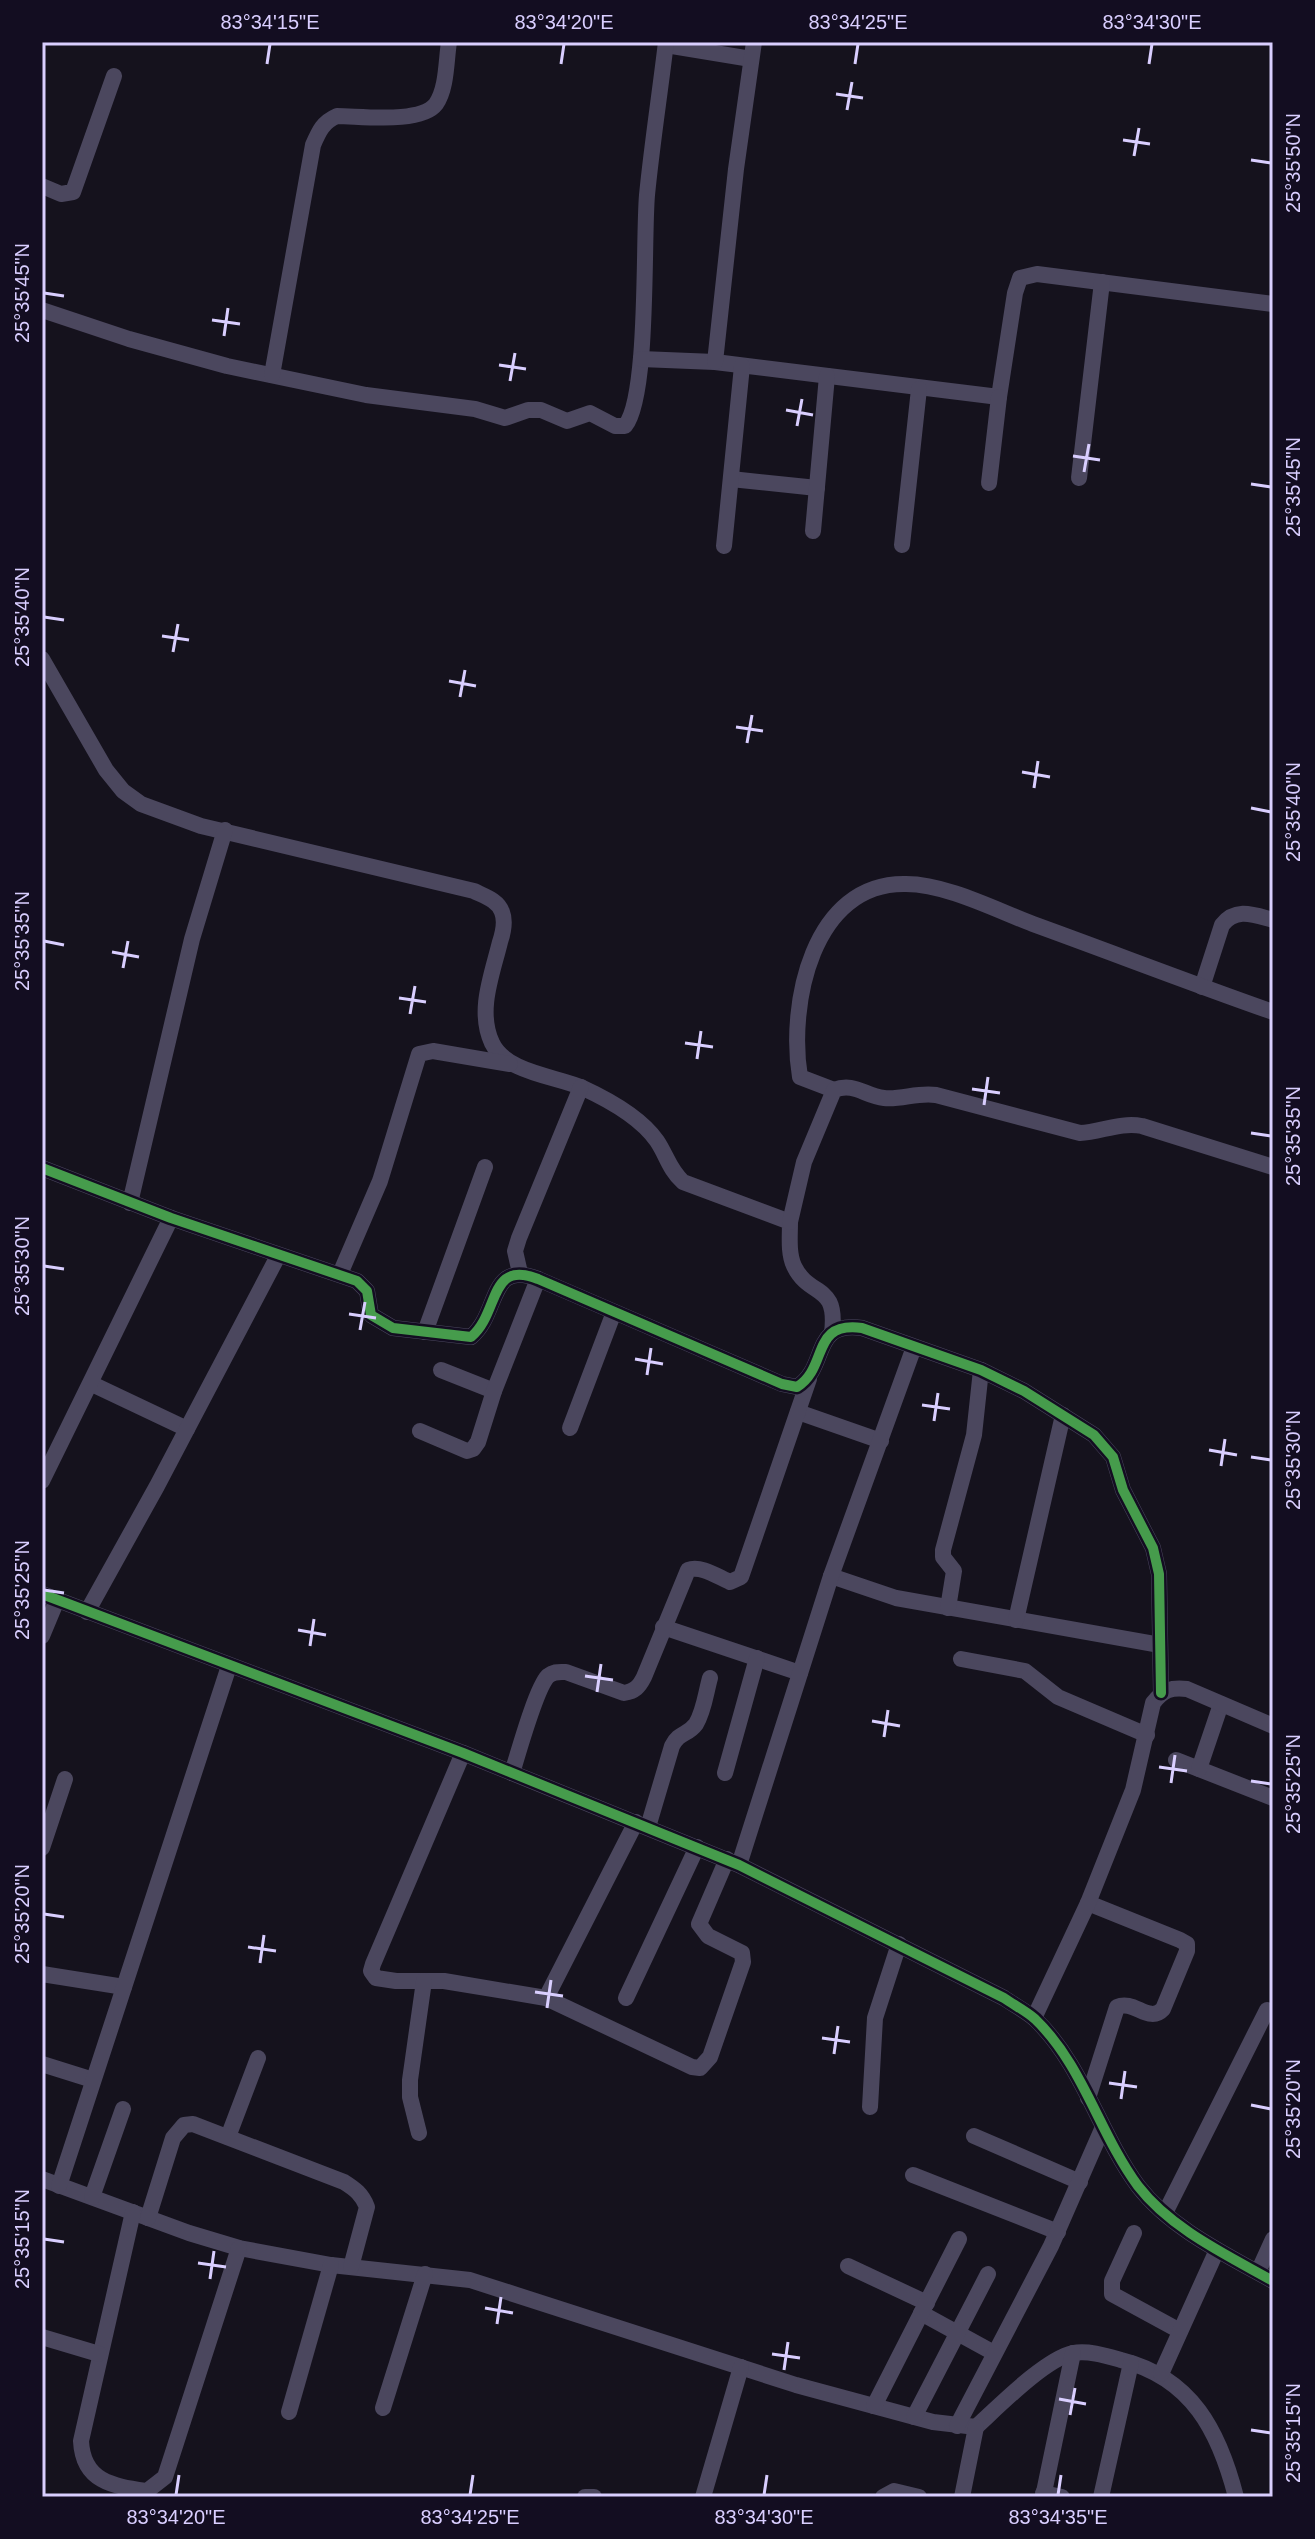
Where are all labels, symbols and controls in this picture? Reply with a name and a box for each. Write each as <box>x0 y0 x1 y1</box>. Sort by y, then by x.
text: 83°34'15"E <box>221 11 320 33</box>
text: 83°34'20"E <box>515 11 614 33</box>
text: 83°34'25"E <box>809 11 908 33</box>
text: 83°34'30"E <box>1103 11 1202 33</box>
text: 25°35'50"N <box>1282 113 1304 213</box>
text: 25°35'45"N <box>11 243 33 343</box>
text: 25°35'45"N <box>1282 437 1304 537</box>
text: 25°35'40"N <box>11 567 33 667</box>
text: 25°35'40"N <box>1282 762 1304 862</box>
text: 25°35'35"N <box>11 891 33 991</box>
text: 25°35'35"N <box>1282 1086 1304 1186</box>
text: 25°35'30"N <box>11 1216 33 1316</box>
text: 25°35'30"N <box>1282 1410 1304 1510</box>
text: 25°35'25"N <box>11 1540 33 1640</box>
text: 25°35'25"N <box>1282 1734 1304 1834</box>
text: 25°35'20"N <box>11 1864 33 1964</box>
text: 25°35'20"N <box>1282 2059 1304 2159</box>
text: 25°35'15"N <box>11 2189 33 2289</box>
text: 25°35'15"N <box>1282 2383 1304 2483</box>
text: 83°34'20"E <box>127 2506 226 2528</box>
text: 83°34'25"E <box>421 2506 520 2528</box>
text: 83°34'30"E <box>715 2506 814 2528</box>
text: 83°34'35"E <box>1009 2506 1108 2528</box>

